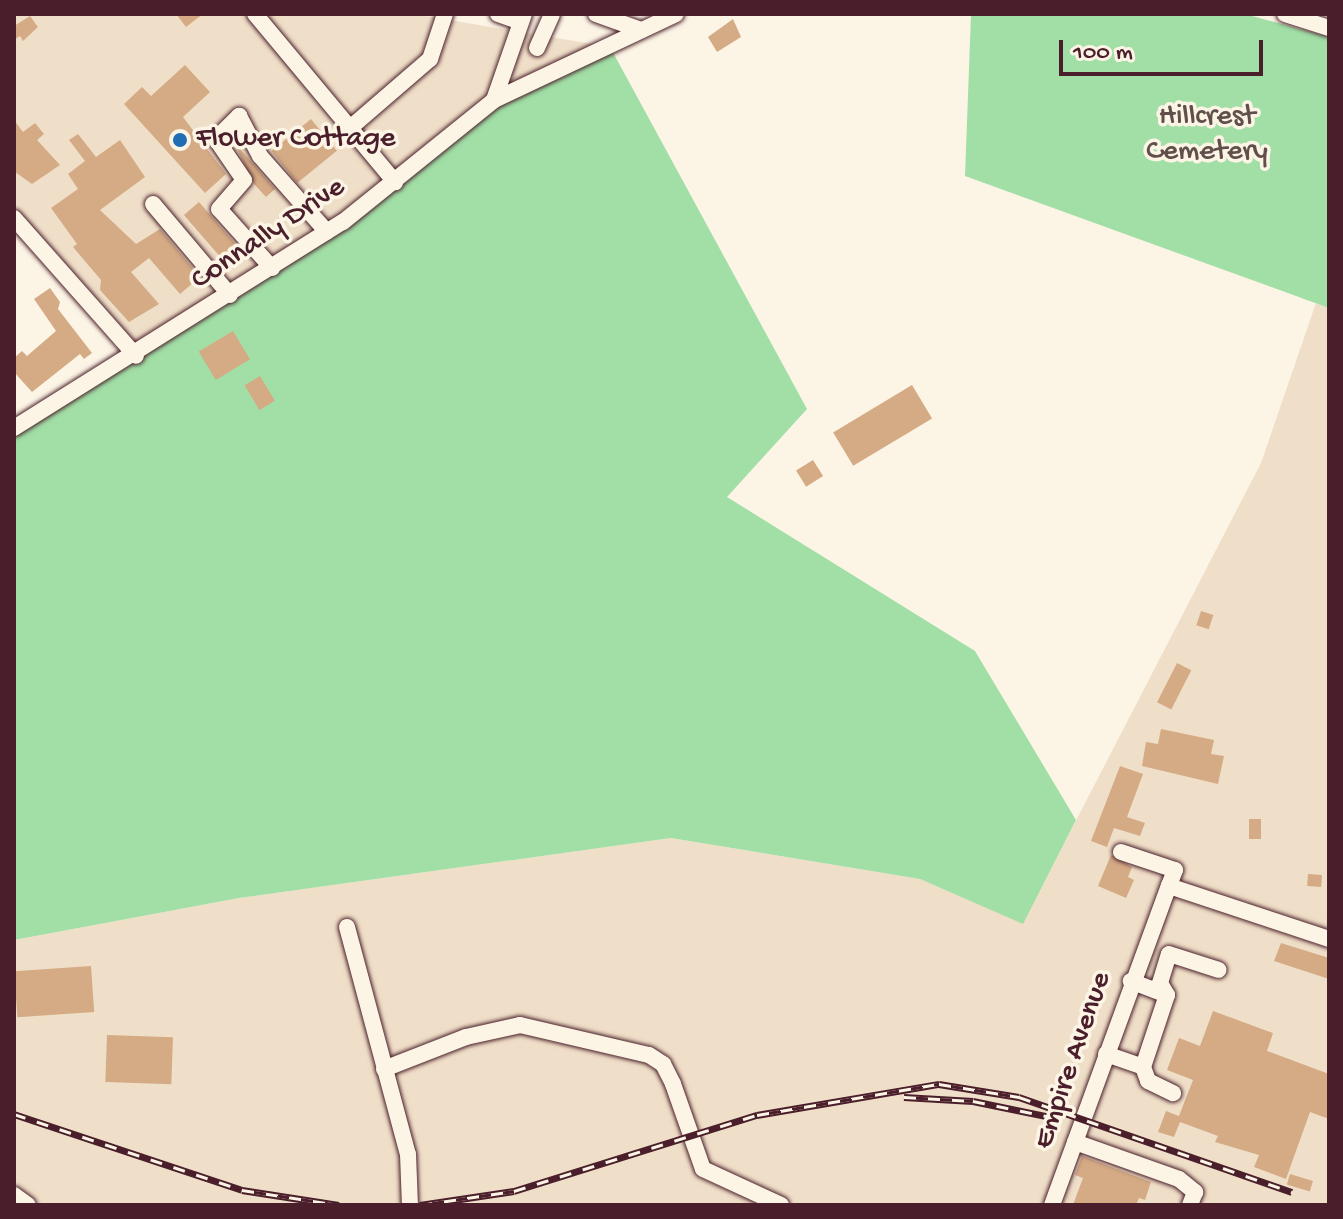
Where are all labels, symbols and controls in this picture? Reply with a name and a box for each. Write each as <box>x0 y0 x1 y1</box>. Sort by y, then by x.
scale bar <box>1063 24 1267 74</box>
text: 100 m <box>1073 39 1133 68</box>
park label: Hillcrest Cemetery <box>1146 100 1268 170</box>
place label: Flower Cottage <box>196 122 396 158</box>
marker: Flower Cottage <box>171 131 189 149</box>
street label: Connally Drive <box>185 170 353 300</box>
street label: Empire Avenue <box>1027 968 1121 1154</box>

